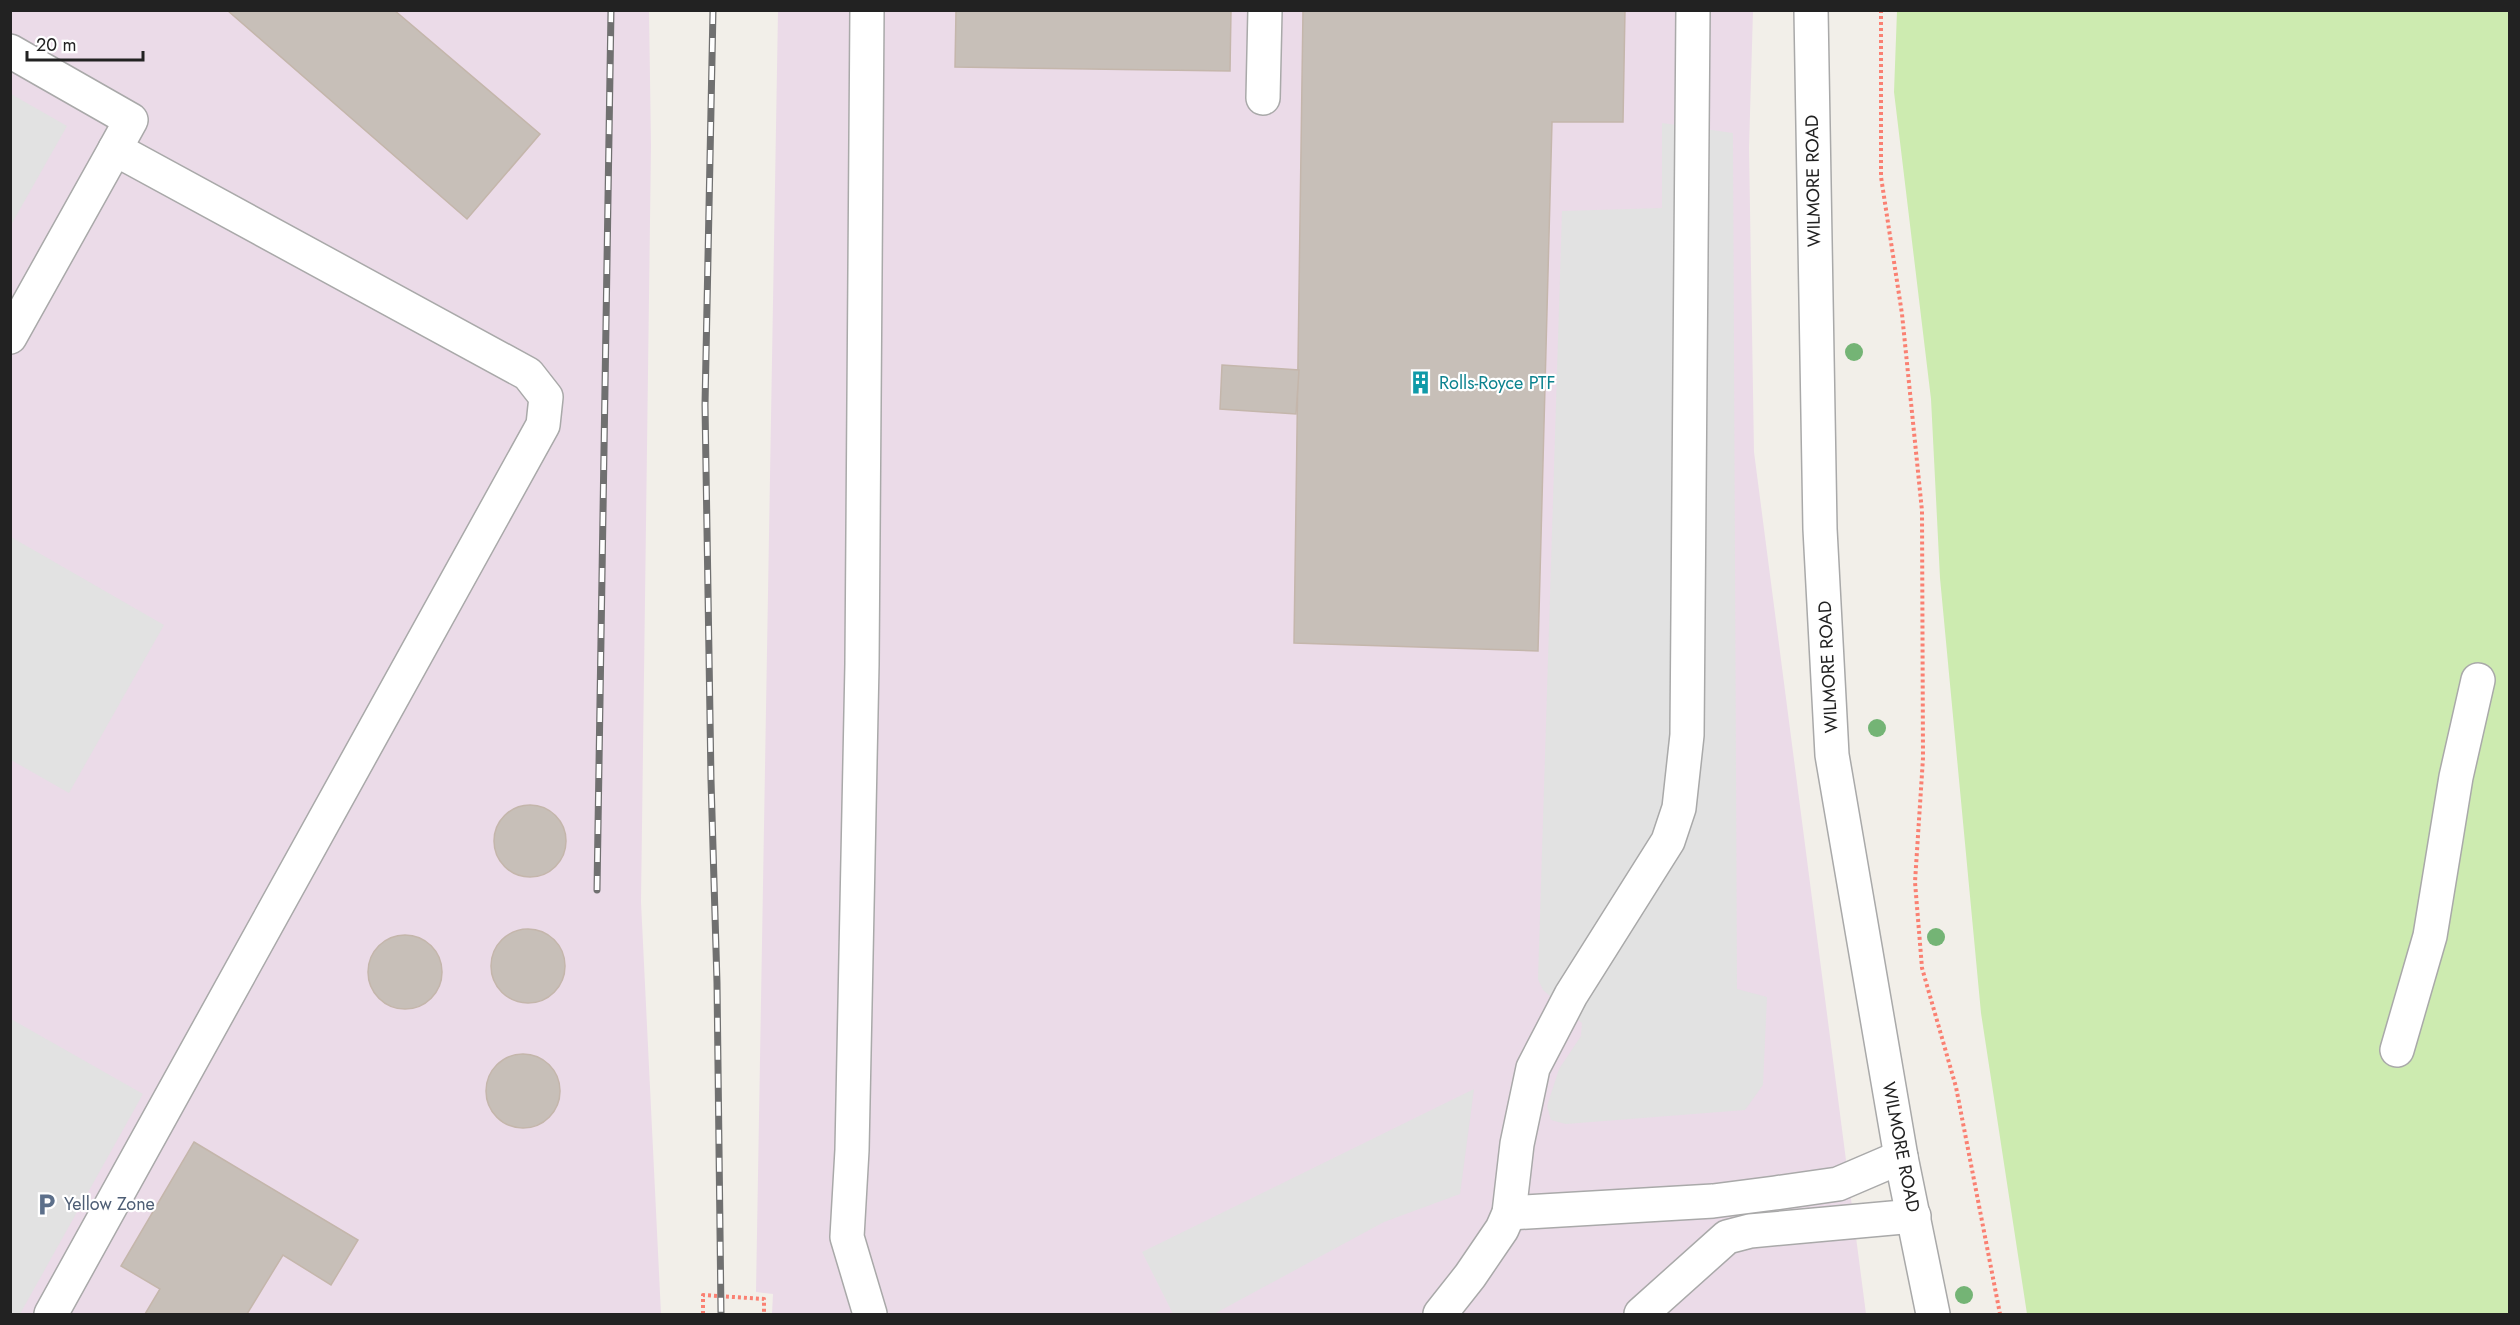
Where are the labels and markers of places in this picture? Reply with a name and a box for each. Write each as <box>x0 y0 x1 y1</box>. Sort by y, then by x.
building icon: Rolls-Royce PTF <box>1408 370 1434 396</box>
place label: Rolls-Royce PTF <box>1439 370 1555 396</box>
parking icon: Yellow Zone <box>33 1191 59 1217</box>
place label: Yellow Zone <box>64 1191 155 1217</box>

